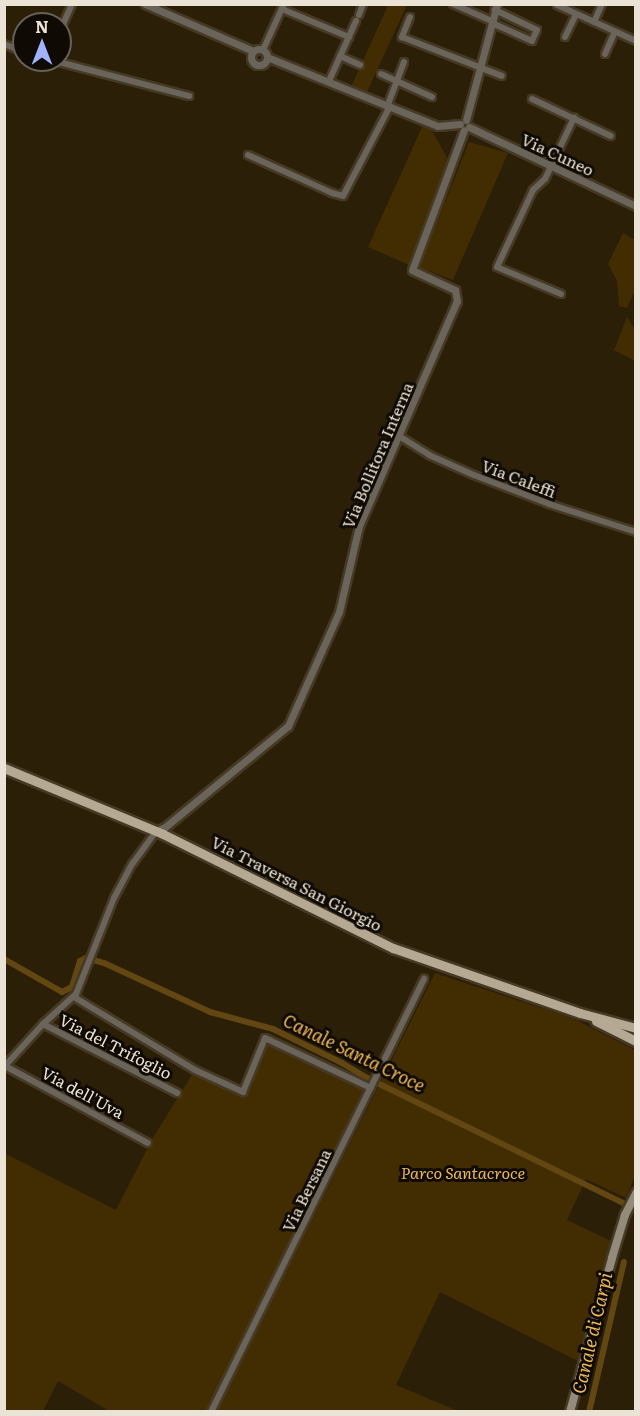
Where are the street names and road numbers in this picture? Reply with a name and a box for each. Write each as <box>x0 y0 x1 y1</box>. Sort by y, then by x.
street label: Via Cuneo <box>519 129 597 179</box>
street label: Via Bollitora Interna <box>337 379 417 531</box>
street label: Via Caleffi <box>479 455 559 501</box>
street label: Via Traversa San Giorgio <box>208 832 386 934</box>
street label: Via del Trifoglio <box>57 1009 175 1083</box>
street label: Via dell'Uva <box>38 1062 128 1122</box>
street label: Via Bersana <box>278 1145 334 1235</box>

